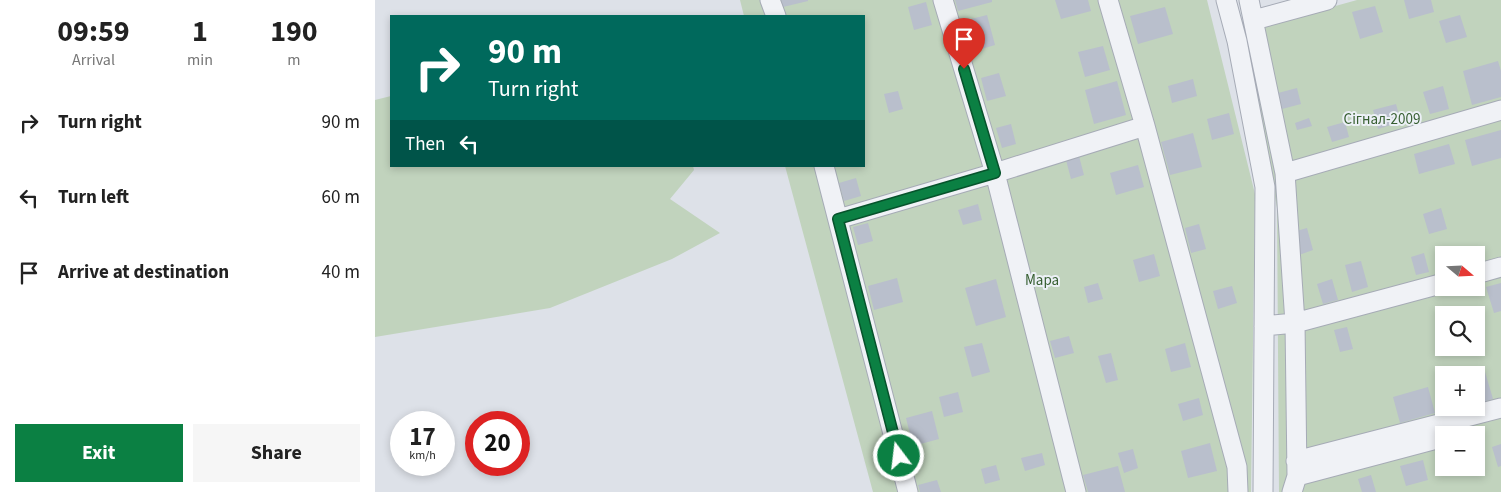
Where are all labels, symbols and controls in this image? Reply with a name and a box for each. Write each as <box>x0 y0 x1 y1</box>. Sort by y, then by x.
text: 09:59 <box>57 10 130 53</box>
text: 1 <box>192 10 208 53</box>
text: 190 <box>270 10 318 53</box>
pin <box>943 18 985 69</box>
icon: arrive <box>950 25 978 53</box>
text: 90 m <box>488 27 562 77</box>
icon: right <box>405 35 470 100</box>
text: Arrival <box>72 49 115 71</box>
text: min <box>187 49 213 71</box>
text: m <box>287 49 301 71</box>
text: Turn right <box>488 73 578 105</box>
icon: right <box>15 109 43 137</box>
text: Turn right <box>58 109 142 136</box>
text: 90 m <box>322 109 360 136</box>
park label: Сігнал-2009 <box>1344 109 1420 130</box>
icon: left <box>455 130 483 158</box>
text: Then <box>405 131 445 158</box>
icon: left <box>15 184 43 212</box>
text: Turn left <box>58 184 129 211</box>
text: 60 m <box>322 184 360 211</box>
north arrow <box>1435 246 1485 296</box>
map controls <box>1435 246 1485 476</box>
icon: arrive <box>15 259 43 287</box>
text: Arrive at destination <box>58 259 229 286</box>
text: 40 m <box>322 259 360 286</box>
park label: Мара <box>1025 270 1059 291</box>
button: search <box>1435 306 1485 356</box>
button: + <box>1435 366 1485 416</box>
speed limit sign: 20 <box>465 411 530 476</box>
text: 17 <box>409 419 436 455</box>
button: Exit <box>15 424 183 482</box>
button: Share <box>193 424 360 482</box>
button: − <box>1435 426 1485 476</box>
position arrow <box>872 429 924 481</box>
text: km/h <box>409 447 436 464</box>

